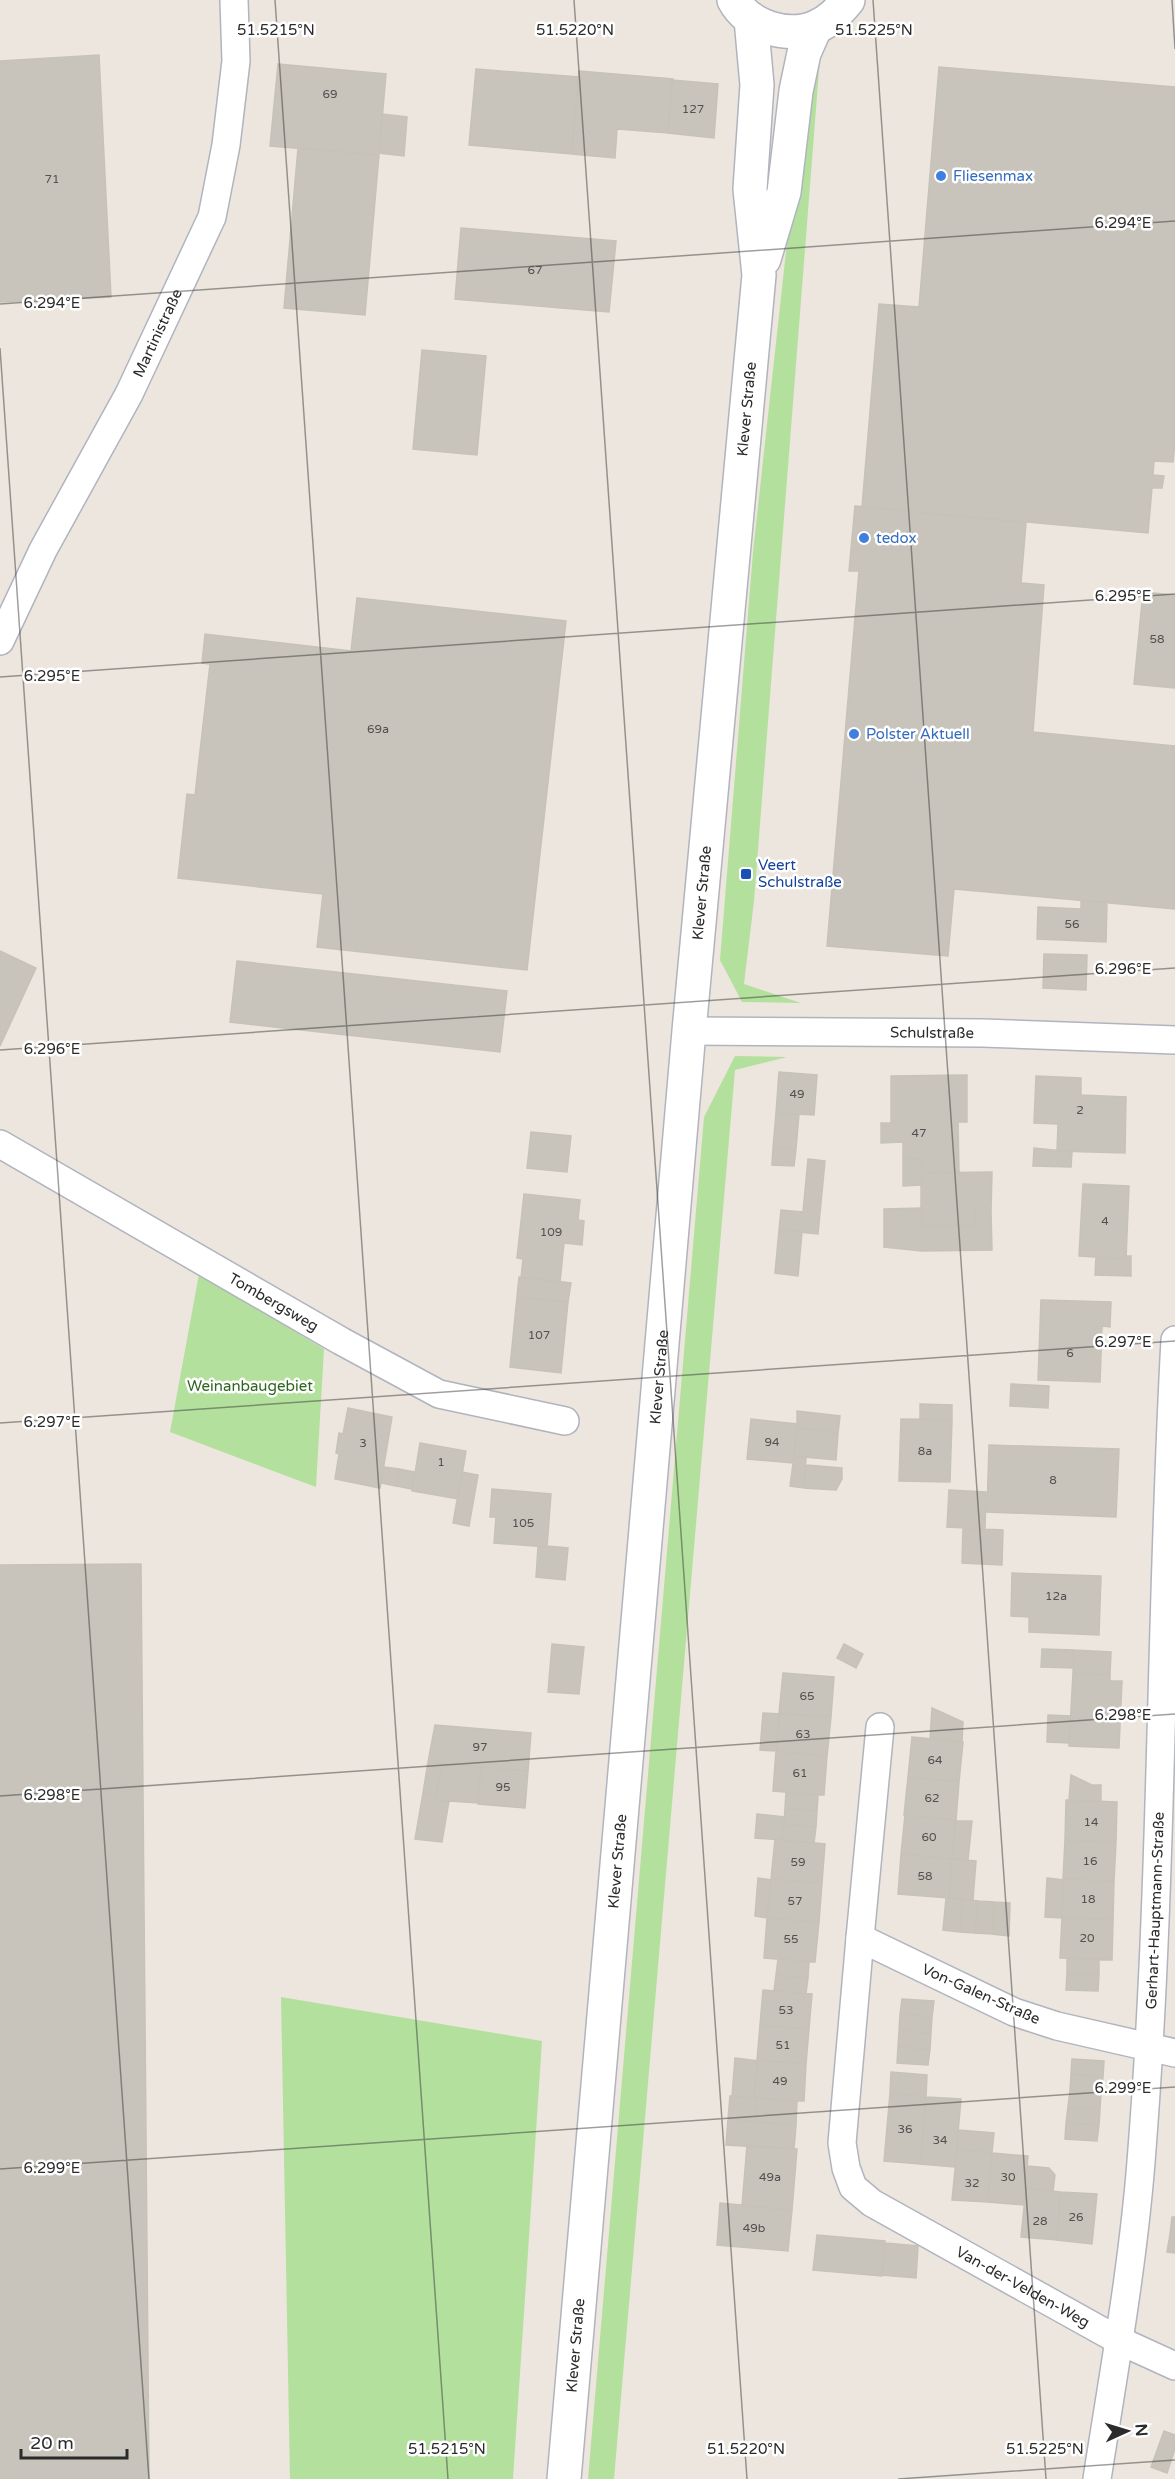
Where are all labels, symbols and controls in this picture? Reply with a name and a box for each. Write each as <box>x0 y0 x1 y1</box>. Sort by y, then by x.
text: 51.5215°N <box>237 21 315 39</box>
text: 51.5220°N <box>536 21 614 39</box>
text: 51.5225°N <box>835 21 913 39</box>
house number: 69 <box>322 87 338 101</box>
house number: 127 <box>682 102 704 116</box>
place label: Fliesenmax <box>953 167 1033 185</box>
marker: Fliesenmax <box>934 169 948 183</box>
house number: 71 <box>44 172 60 186</box>
text: 6.294°E <box>1095 214 1151 232</box>
house number: 67 <box>527 263 543 277</box>
street label: Martinistraße <box>129 286 186 380</box>
text: 6.294°E <box>24 294 80 312</box>
street label: Klever Straße <box>733 361 760 457</box>
place label: tedox <box>876 529 917 547</box>
marker: tedox <box>857 531 871 545</box>
text: 6.295°E <box>1095 587 1151 605</box>
house number: 58 <box>1149 632 1165 646</box>
text: 6.295°E <box>24 667 80 685</box>
house number: 69a <box>367 722 389 736</box>
place label: Polster Aktuell <box>866 725 970 743</box>
marker: Polster Aktuell <box>847 727 861 741</box>
street label: Klever Straße <box>688 845 715 941</box>
place label: Veert Schulstraße <box>758 856 842 891</box>
marker: Veert Schulstraße <box>739 867 753 881</box>
house number: 56 <box>1064 917 1080 931</box>
text: 6.296°E <box>1095 960 1151 978</box>
street label: Schulstraße <box>890 1023 974 1042</box>
text: 6.296°E <box>24 1040 80 1058</box>
house number: 49 <box>789 1087 805 1101</box>
house number: 2 <box>1076 1103 1084 1117</box>
house number: 47 <box>911 1126 927 1140</box>
house number: 4 <box>1101 1214 1109 1228</box>
house number: 109 <box>540 1225 562 1239</box>
street label: Tombergsweg <box>225 1269 322 1335</box>
house number: 107 <box>528 1328 550 1342</box>
street label: Klever Straße <box>646 1329 672 1425</box>
text: 6.297°E <box>1094 1333 1152 1351</box>
house number: 6 <box>1066 1346 1074 1360</box>
park label: Weinanbaugebiet <box>187 1377 313 1395</box>
text: 6.297°E <box>23 1413 81 1431</box>
house number: 94 <box>764 1435 780 1449</box>
house number: 3 <box>359 1436 367 1450</box>
house number: 8a <box>918 1444 932 1458</box>
house number: 1 <box>437 1455 445 1469</box>
house number: 8 <box>1049 1473 1057 1487</box>
house number: 105 <box>512 1516 534 1530</box>
house number: 12a <box>1045 1589 1067 1603</box>
house number: 65 <box>799 1689 815 1703</box>
text: 6.298°E <box>1095 1706 1151 1724</box>
house number: 63 <box>795 1727 811 1741</box>
house number: 97 <box>472 1740 488 1754</box>
house number: 64 <box>927 1753 943 1767</box>
house number: 61 <box>792 1766 808 1780</box>
house number: 95 <box>495 1780 511 1794</box>
text: 6.298°E <box>24 1786 80 1804</box>
house number: 62 <box>924 1791 940 1805</box>
street label: Gerhart-Hauptmann-Straße <box>1142 1812 1168 2010</box>
street label: Klever Straße <box>604 1813 630 1909</box>
house number: 14 <box>1083 1815 1099 1829</box>
house number: 60 <box>921 1830 937 1844</box>
house number: 16 <box>1082 1854 1098 1868</box>
house number: 59 <box>790 1855 806 1869</box>
house number: 58 <box>917 1869 933 1883</box>
house number: 18 <box>1080 1892 1096 1906</box>
house number: 57 <box>787 1894 803 1908</box>
house number: 20 <box>1079 1931 1095 1945</box>
house number: 55 <box>783 1932 799 1946</box>
street label: Von-Galen-Straße <box>919 1960 1043 2028</box>
house number: 53 <box>778 2003 794 2017</box>
house number: 51 <box>775 2038 791 2052</box>
house number: 49 <box>772 2074 788 2088</box>
text: 6.299°E <box>1095 2079 1151 2097</box>
house number: 36 <box>897 2122 913 2136</box>
house number: 34 <box>932 2133 948 2147</box>
text: 6.299°E <box>24 2159 80 2177</box>
house number: 49a <box>759 2170 781 2184</box>
house number: 30 <box>1000 2170 1016 2184</box>
house number: 32 <box>964 2176 980 2190</box>
house number: 26 <box>1068 2210 1084 2224</box>
house number: 28 <box>1032 2214 1048 2228</box>
house number: 49b <box>743 2221 765 2235</box>
street label: Van-der-Velden-Weg <box>953 2243 1093 2331</box>
street label: Klever Straße <box>562 2298 589 2393</box>
north arrow <box>1097 2401 1157 2461</box>
scale bar <box>21 2422 128 2460</box>
text: N <box>1131 2423 1151 2437</box>
text: 20 m <box>30 2432 74 2454</box>
text: 51.5215°N <box>408 2440 486 2458</box>
text: 51.5220°N <box>707 2440 785 2458</box>
text: 51.5225°N <box>1006 2440 1084 2458</box>

